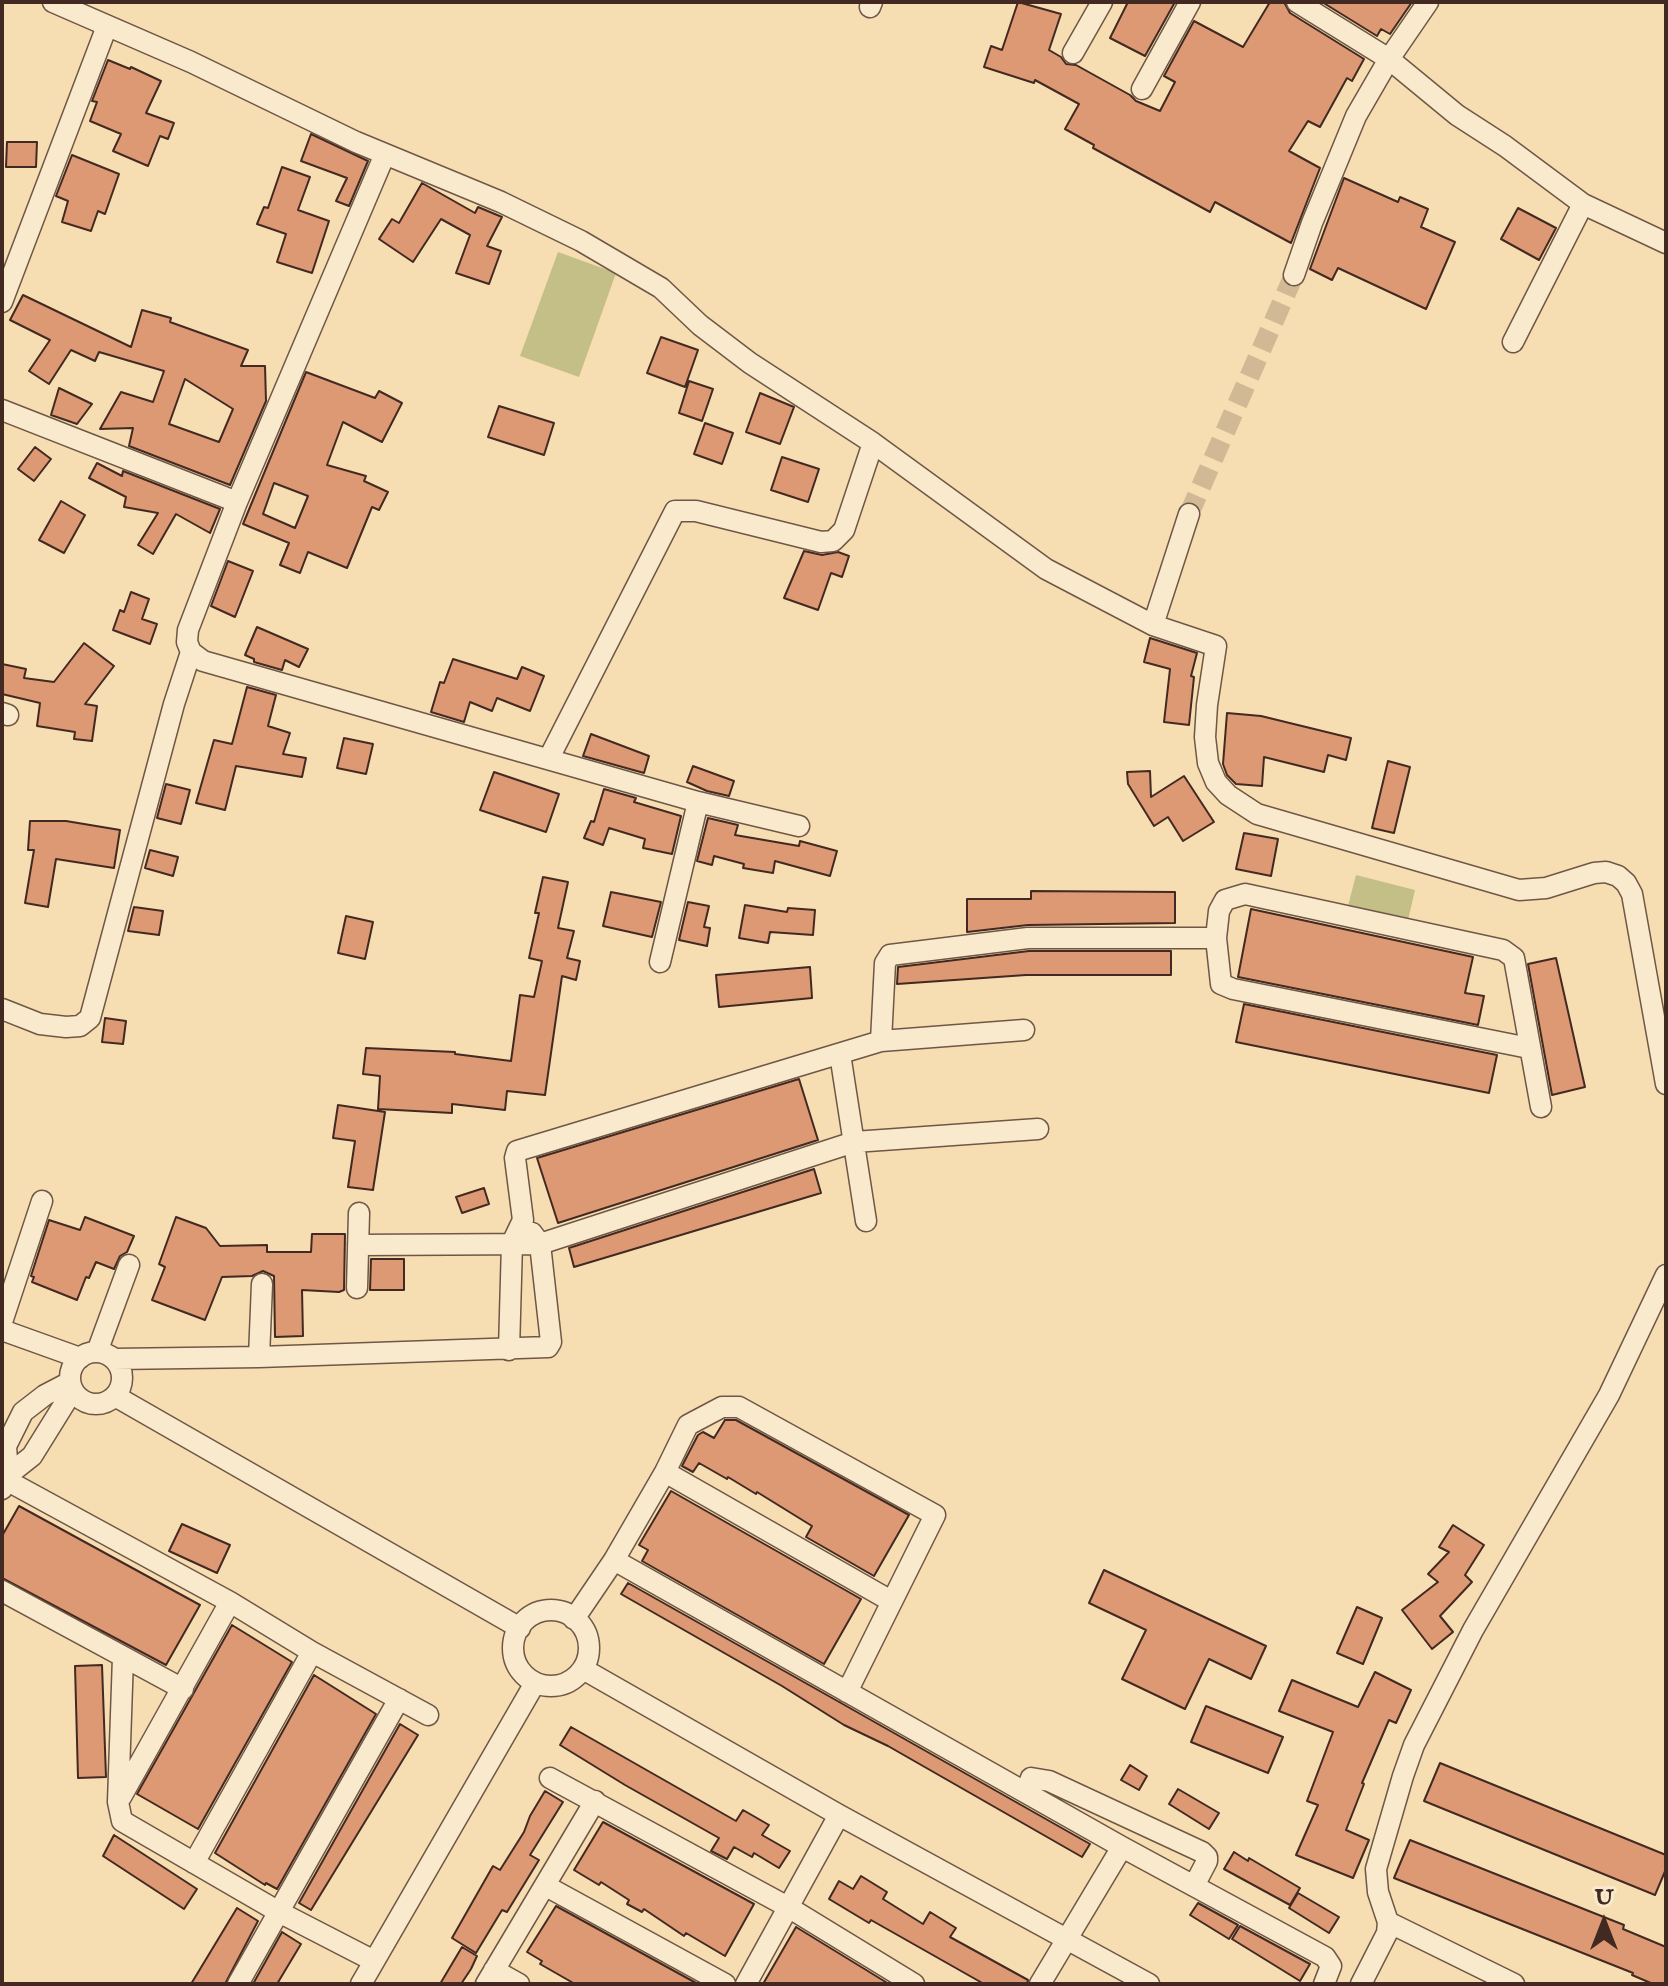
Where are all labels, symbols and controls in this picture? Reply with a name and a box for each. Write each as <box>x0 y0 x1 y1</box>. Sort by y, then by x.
north arrow <box>1564 1882 1644 1962</box>
text: U <box>1595 1884 1613 1912</box>

